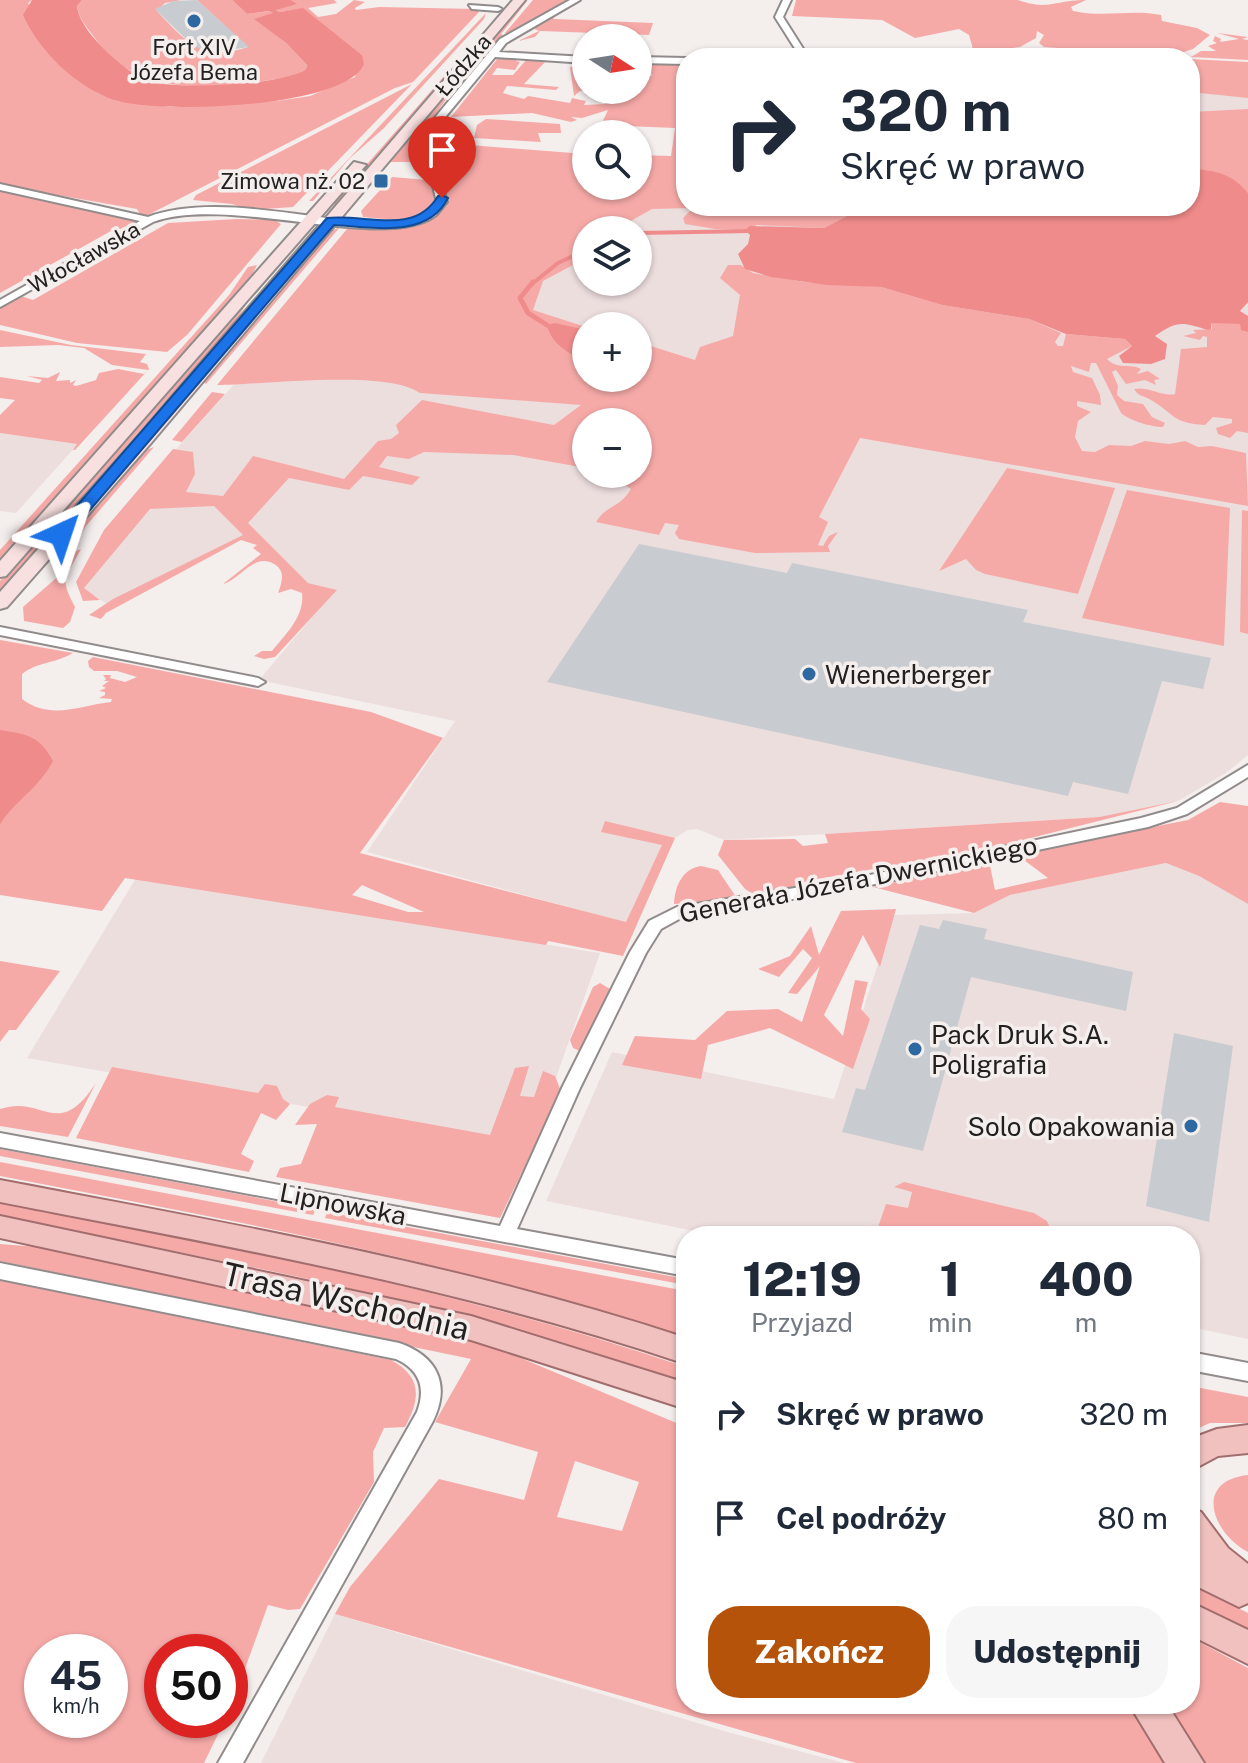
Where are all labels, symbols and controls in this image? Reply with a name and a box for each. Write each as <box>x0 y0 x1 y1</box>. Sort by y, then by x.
marker: Fort XIV Józefa Bema <box>185 12 203 30</box>
north arrow <box>572 24 652 104</box>
map controls <box>572 24 652 488</box>
street label: Łódzka <box>430 29 496 101</box>
place label: Fort XIV Józefa Bema <box>130 34 258 85</box>
text: 320 m <box>840 78 1012 144</box>
icon: right <box>708 80 812 184</box>
pin <box>408 116 476 198</box>
button: search <box>572 120 652 200</box>
icon: arrive <box>420 128 464 172</box>
text: Skręć w prawo <box>840 145 1085 187</box>
place label: Zimowa nż. 02 <box>220 168 365 194</box>
marker: Zimowa nż. 02 <box>372 172 390 190</box>
street label: Włocławska <box>24 216 144 298</box>
button: layers <box>572 216 652 296</box>
button: + <box>572 312 652 392</box>
button: − <box>572 408 652 488</box>
position arrow <box>19 492 103 576</box>
place label: Wienerberger <box>825 659 991 690</box>
marker: Wienerberger <box>800 665 818 683</box>
street label: Generała Józefa Dwernickiego <box>677 829 1039 929</box>
place label: Pack Druk S.A. Poligrafia <box>931 1019 1109 1080</box>
marker: Pack Druk S.A. Poligrafia <box>906 1040 924 1058</box>
place label: Solo Opakowania <box>968 1111 1175 1142</box>
marker: Solo Opakowania <box>1182 1117 1200 1135</box>
street label: Lipnowska <box>277 1177 409 1231</box>
text: 12:19 <box>742 1250 862 1307</box>
text: 1 <box>940 1250 961 1307</box>
text: 400 <box>1038 1250 1134 1307</box>
street label: Trasa Wschodnia <box>219 1255 473 1347</box>
text: Przyjazd <box>751 1307 853 1338</box>
text: min <box>928 1307 972 1338</box>
text: m <box>1075 1307 1097 1338</box>
icon: right <box>708 1392 752 1436</box>
text: Skręć w prawo <box>776 1396 984 1432</box>
text: 320 m <box>1080 1396 1168 1432</box>
icon: arrive <box>708 1496 752 1540</box>
text: Cel podróży <box>776 1500 946 1536</box>
text: 80 m <box>1097 1500 1168 1536</box>
button: Zakończ <box>708 1606 930 1698</box>
button: Udostępnij <box>946 1606 1168 1698</box>
speed limit sign: 50 <box>144 1634 248 1738</box>
text: 45 <box>50 1652 102 1699</box>
text: km/h <box>52 1694 100 1718</box>

